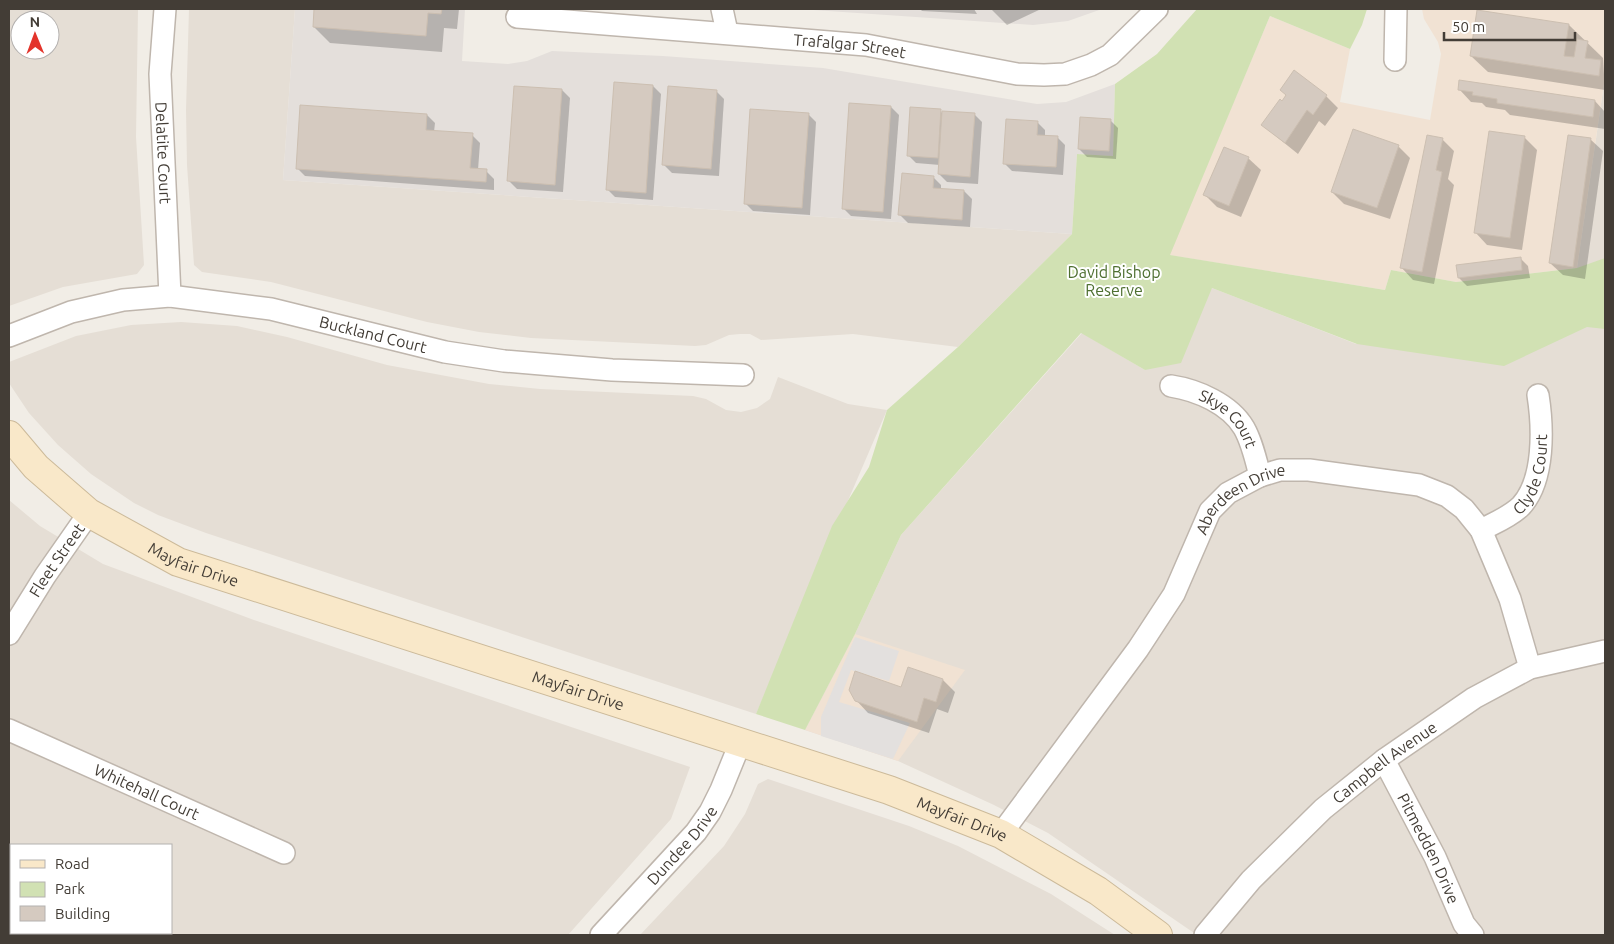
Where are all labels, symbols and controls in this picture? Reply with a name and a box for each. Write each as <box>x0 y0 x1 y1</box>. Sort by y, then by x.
north arrow <box>10 10 60 60</box>
scale bar <box>1444 10 1575 42</box>
text: N <box>29 14 40 30</box>
text: 50 m <box>1452 18 1485 35</box>
street label: Trafalgar Street <box>793 30 908 62</box>
street label: Delatite Court <box>152 101 175 205</box>
park label: David Bishop Reserve <box>1067 263 1161 299</box>
street label: Buckland Court <box>317 312 429 356</box>
street label: Skye Court <box>1197 386 1261 451</box>
street label: Clyde Court <box>1509 433 1550 518</box>
street label: Aberdeen Drive <box>1192 461 1285 537</box>
street label: Fleet Street <box>25 519 88 600</box>
street label: Mayfair Drive <box>145 538 241 590</box>
street label: Mayfair Drive <box>530 667 627 714</box>
street label: Campbell Avenue <box>1329 718 1440 807</box>
street label: Whitehall Court <box>92 760 203 823</box>
street label: Pitmedden Drive <box>1394 790 1463 906</box>
street label: Mayfair Drive <box>914 793 1011 845</box>
street label: Dundee Drive <box>643 803 721 888</box>
legend <box>10 844 172 934</box>
text: Road <box>55 855 90 872</box>
text: Park <box>55 880 85 897</box>
text: Building <box>55 905 110 922</box>

